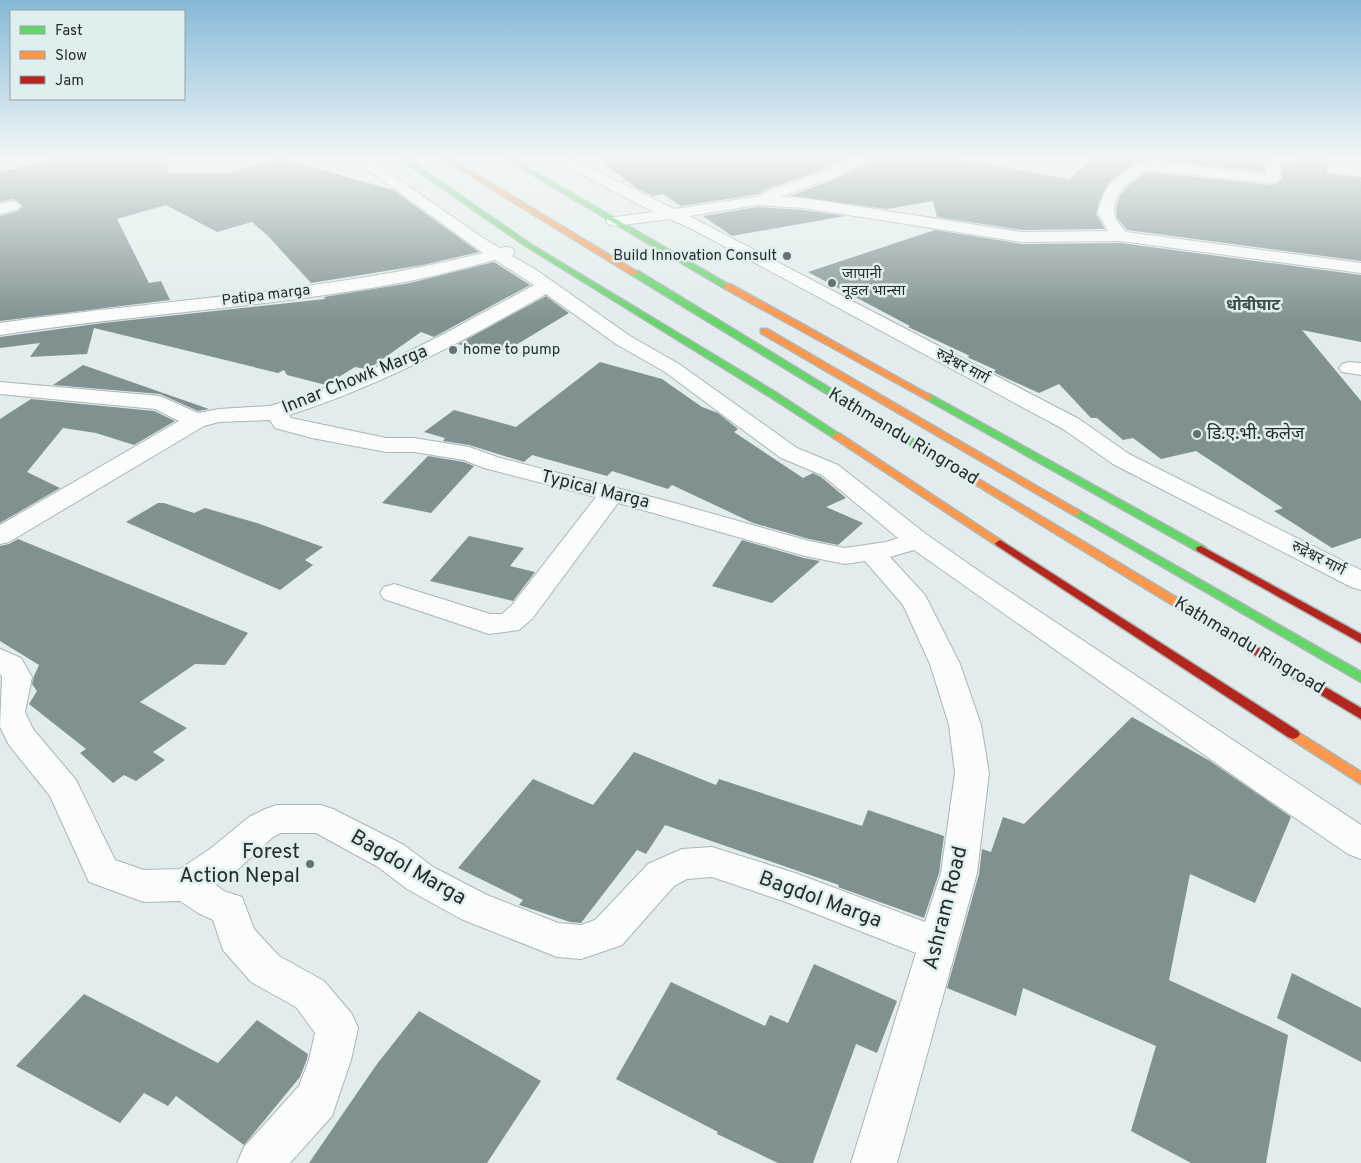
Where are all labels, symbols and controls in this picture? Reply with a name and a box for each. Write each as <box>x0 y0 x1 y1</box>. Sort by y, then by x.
legend <box>10 10 185 100</box>
text: Fast <box>55 22 83 41</box>
text: Slow <box>55 47 87 66</box>
text: Jam <box>55 72 84 91</box>
place label: Build Innovation Consult <box>613 247 777 266</box>
marker: Build Innovation Consult <box>781 250 793 262</box>
place label: जापानी नूडल भान्सा <box>842 265 906 301</box>
marker: जापानी नूडल भान्सा <box>826 277 838 289</box>
street label: Patipa marga <box>221 281 311 311</box>
district label: धोबीघाट <box>1226 296 1280 316</box>
street label: Innar Chowk Marga <box>279 340 431 420</box>
place label: home to pump <box>463 341 560 360</box>
marker: home to pump <box>447 344 459 356</box>
street label: रुद्रेश्वर मार्ग <box>932 344 994 390</box>
street label: Kathmandu Ringroad <box>824 383 982 491</box>
place label: डि.ए.भी. कलेज <box>1207 422 1305 446</box>
marker: डि.ए.भी. कलेज <box>1191 428 1203 440</box>
street label: Typical Marga <box>538 465 652 515</box>
street label: रुद्रेश्वर मार्ग <box>1288 536 1350 581</box>
street label: Kathmandu Ringroad <box>1170 592 1328 700</box>
street label: Bagdol Marga <box>345 824 471 912</box>
place label: Forest Action Nepal <box>179 839 300 890</box>
street label: Ashram Road <box>918 843 974 973</box>
marker: Forest Action Nepal <box>304 858 316 870</box>
street label: Bagdol Marga <box>755 865 885 935</box>

